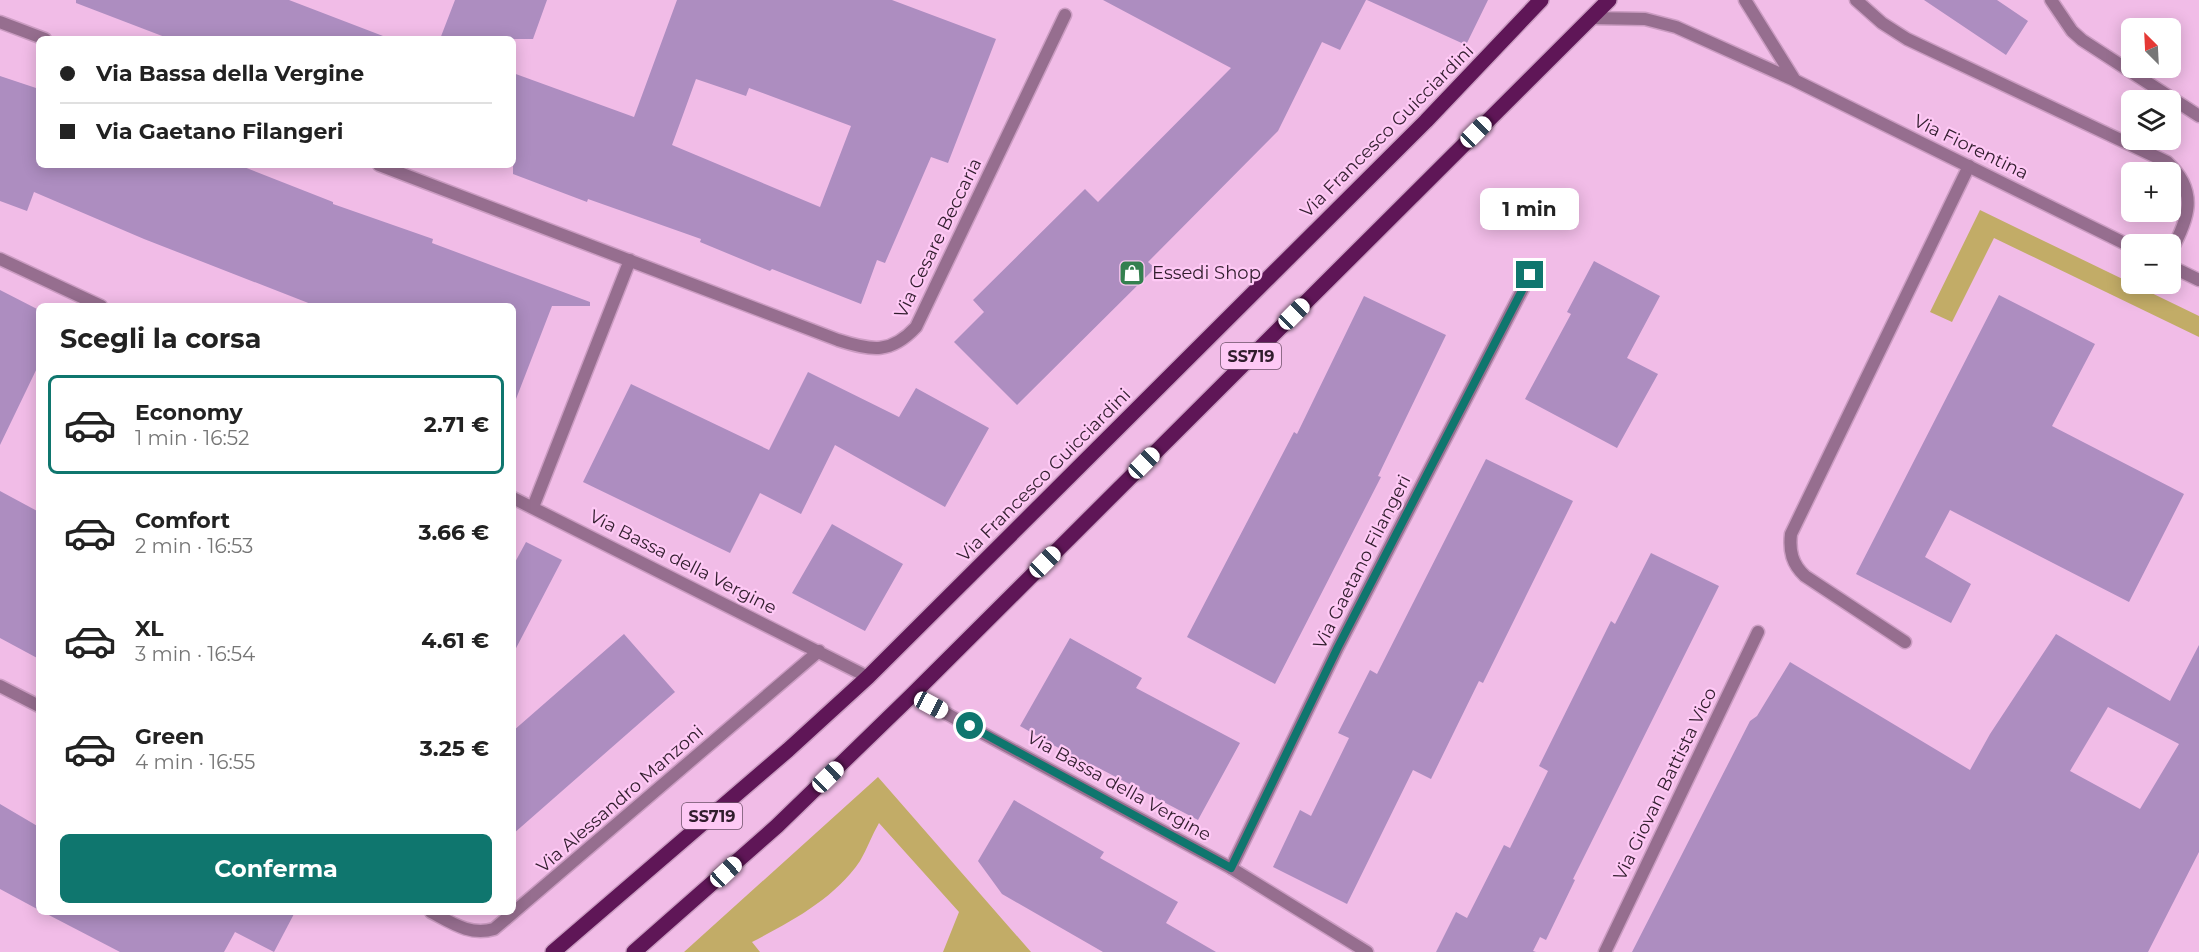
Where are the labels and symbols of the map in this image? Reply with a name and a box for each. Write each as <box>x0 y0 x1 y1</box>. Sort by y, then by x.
north arrow <box>2121 18 2181 78</box>
street label: Via Francesco Guicciardini <box>1296 40 1478 222</box>
street label: Via Fiorentina <box>1910 110 2032 184</box>
car <box>1457 113 1495 151</box>
street label: Via Cesare Beccaria <box>890 154 986 322</box>
callout: 1 min <box>1480 188 1580 230</box>
shop icon: Essedi Shop <box>1117 258 1147 288</box>
route end <box>1516 261 1543 288</box>
place label: Essedi Shop <box>1152 262 1261 284</box>
car <box>1275 295 1313 333</box>
road number: SS719 <box>1221 343 1281 369</box>
street label: Via Francesco Guicciardini <box>953 384 1135 566</box>
car <box>1125 444 1163 482</box>
street label: Via Gaetano Filangeri <box>1308 471 1416 653</box>
street label: Via Bassa della Vergine <box>586 505 780 619</box>
car <box>1026 543 1064 581</box>
street label: Via Giovan Battista Vico <box>1609 684 1721 884</box>
car <box>911 689 951 721</box>
route start <box>956 712 983 739</box>
street label: Via Alessandro Manzoni <box>532 721 708 877</box>
street label: Via Bassa della Vergine <box>1023 726 1215 846</box>
car <box>809 758 847 796</box>
road number: SS719 <box>682 803 742 829</box>
car <box>707 853 745 891</box>

